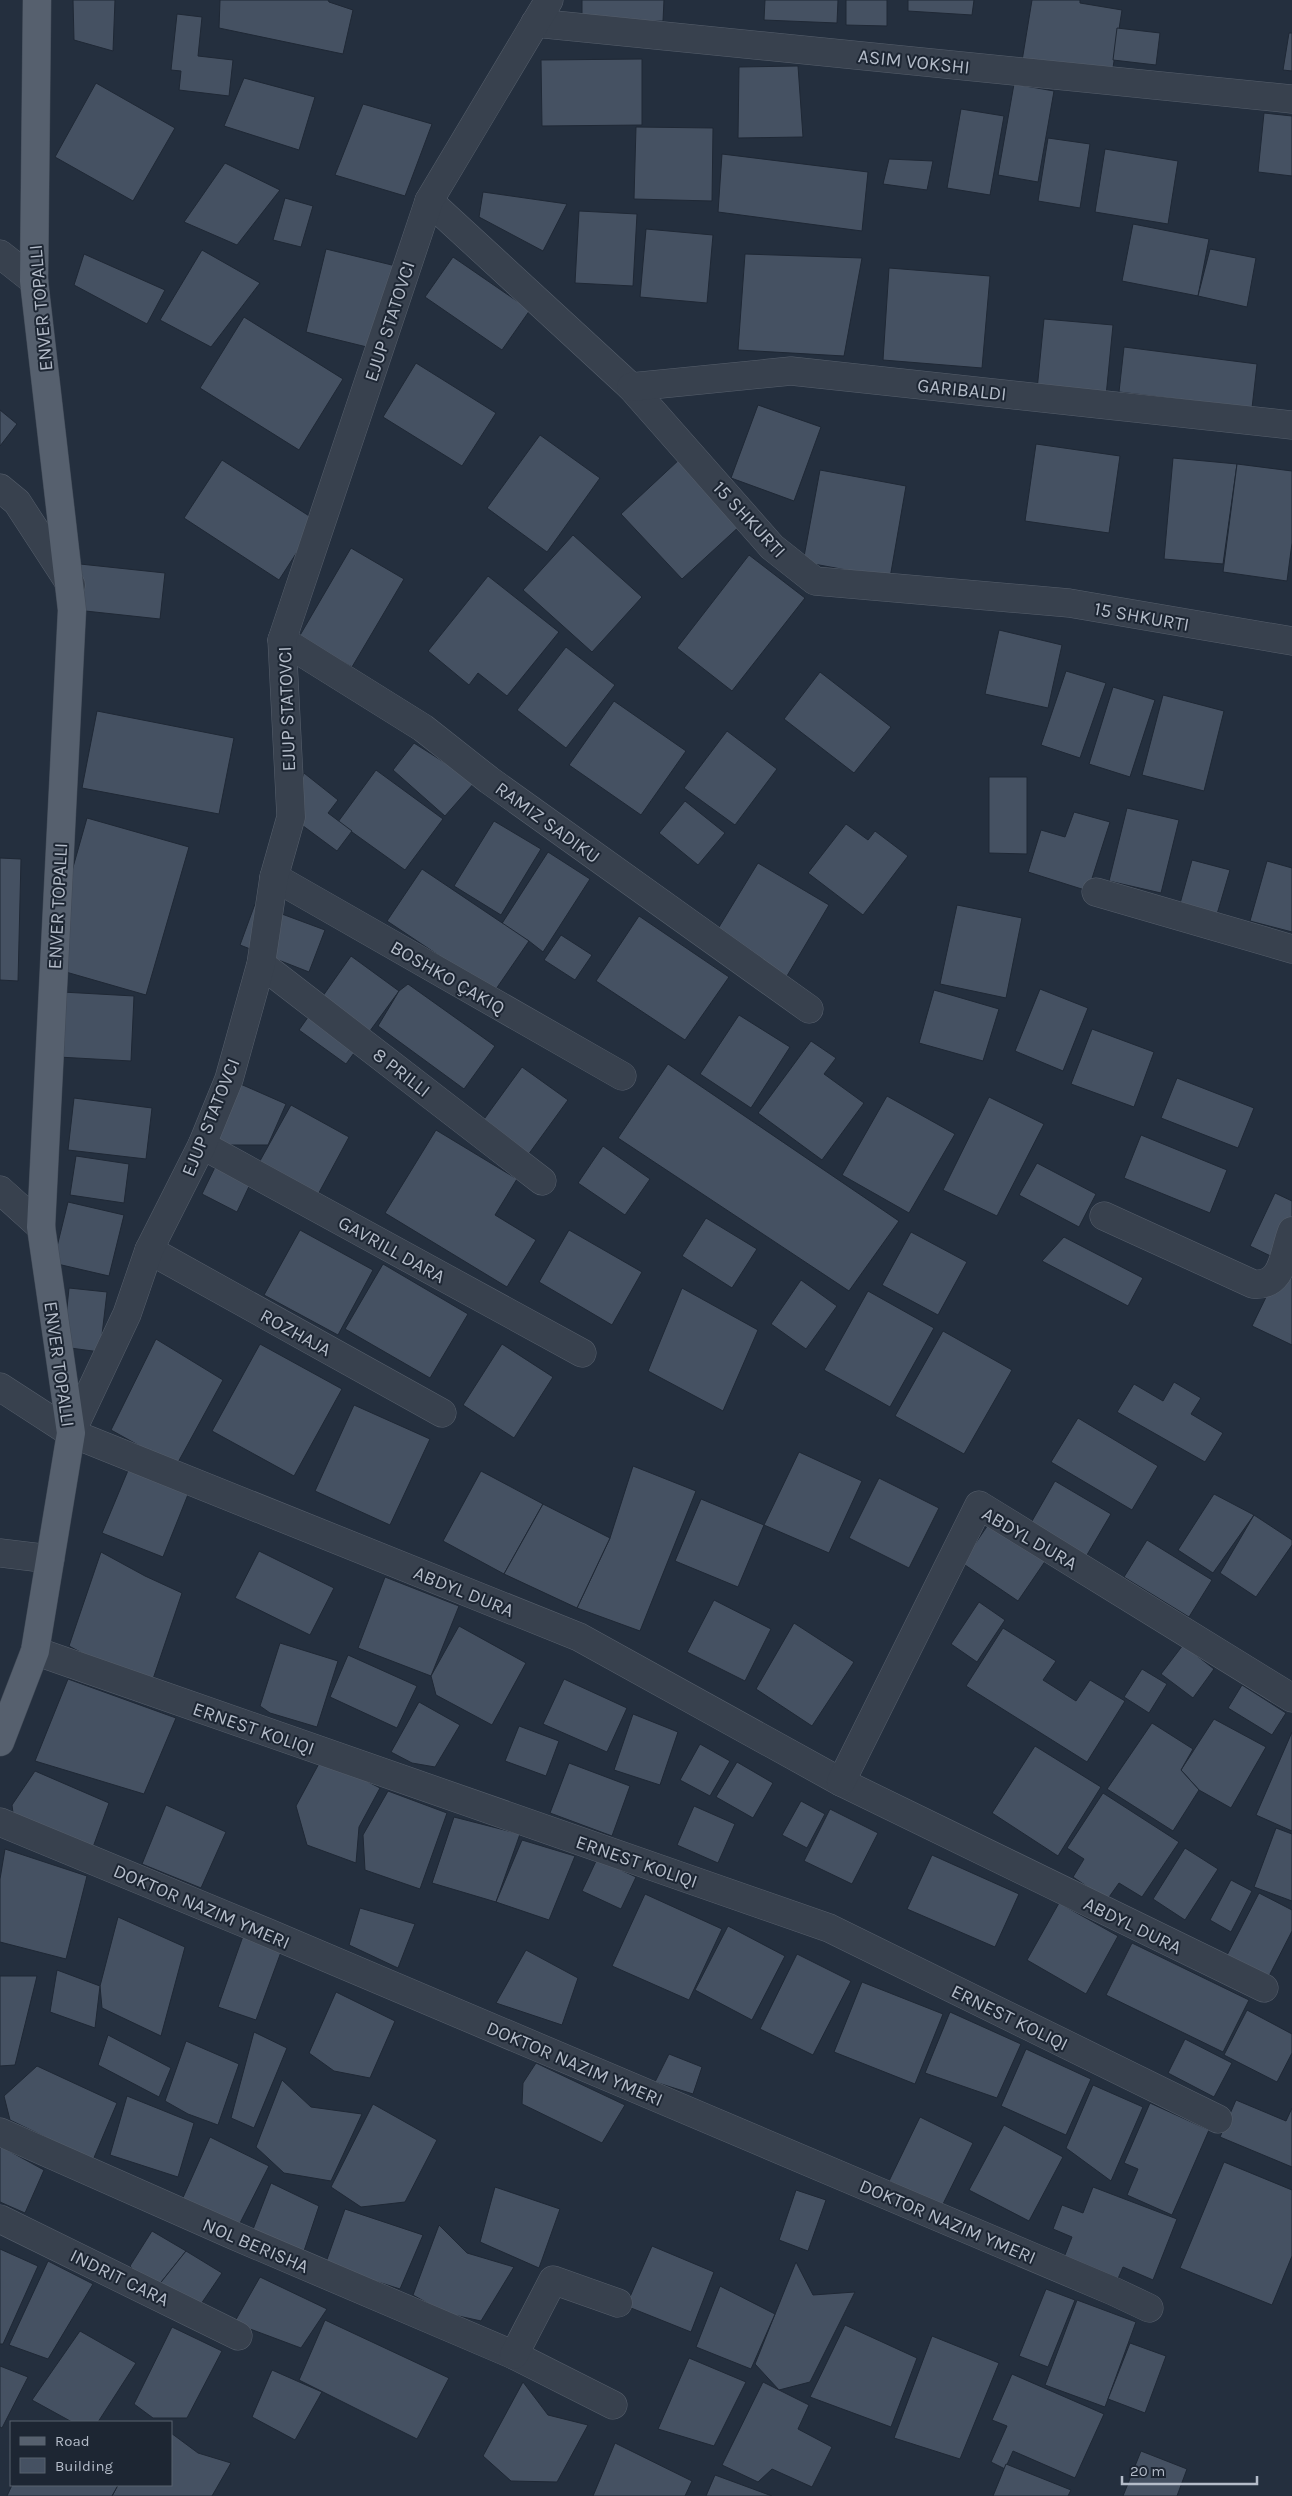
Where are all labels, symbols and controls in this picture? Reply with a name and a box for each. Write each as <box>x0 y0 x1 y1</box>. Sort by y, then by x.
street label: ASIM VOKSHI <box>857 45 971 79</box>
street label: ENVER TOPALLI <box>25 244 57 372</box>
street label: EJUP STATOVCI <box>360 258 420 384</box>
street label: GARIBALDI <box>916 374 1008 406</box>
street label: 15 SHKURTI <box>708 477 790 562</box>
street label: 15 SHKURTI <box>1093 598 1191 636</box>
street label: EJUP STATOVCI <box>274 646 300 772</box>
street label: RAMIZ SADIKU <box>491 777 604 868</box>
street label: ENVER TOPALLI <box>44 842 72 970</box>
street label: BOSHKO ÇAKIQ <box>386 936 509 1019</box>
street label: 8 PRILLI <box>368 1044 434 1102</box>
street label: EJUP STATOVCI <box>177 1055 245 1180</box>
street label: GAVRILL DARA <box>334 1212 449 1288</box>
street label: ENVER TOPALLI <box>39 1300 79 1428</box>
street label: ROZHAJA <box>256 1305 335 1361</box>
street label: ABDYL DURA <box>978 1503 1081 1575</box>
street label: ABDYL DURA <box>410 1562 517 1622</box>
street label: ERNEST KOLIQI <box>190 1698 317 1760</box>
street label: ERNEST KOLIQI <box>573 1831 700 1893</box>
street label: DOKTOR NAZIM YMERI <box>110 1860 293 1954</box>
street label: ABDYL DURA <box>1080 1893 1185 1959</box>
street label: ERNEST KOLIQI <box>948 1980 1072 2056</box>
street label: DOKTOR NAZIM YMERI <box>483 2017 666 2111</box>
street label: DOKTOR NAZIM YMERI <box>856 2175 1039 2269</box>
street label: NOL BERISHA <box>199 2214 312 2278</box>
street label: INDRIT CARA <box>67 2245 173 2311</box>
legend <box>10 2421 172 2486</box>
text: Road <box>55 2432 90 2450</box>
scale bar <box>1122 2454 1257 2486</box>
text: Building <box>55 2457 113 2475</box>
text: 20 m <box>1130 2462 1165 2480</box>

